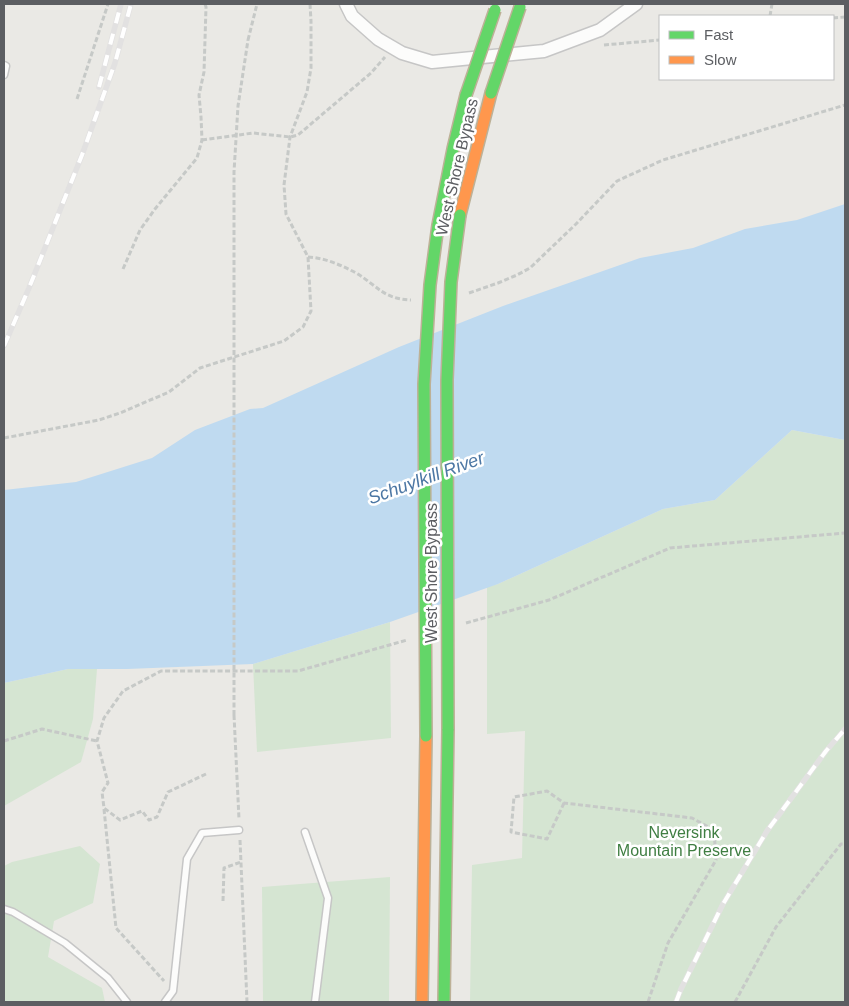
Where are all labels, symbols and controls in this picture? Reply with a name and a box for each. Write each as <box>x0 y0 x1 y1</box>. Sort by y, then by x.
legend <box>659 15 834 80</box>
text: Fast <box>704 26 734 43</box>
text: Slow <box>704 51 737 68</box>
street label: West Shore Bypass <box>433 97 481 237</box>
water label: Schuylkill River <box>365 447 488 508</box>
street label: West Shore Bypass <box>423 503 440 643</box>
park label: Neversink Mountain Preserve <box>617 824 751 859</box>

